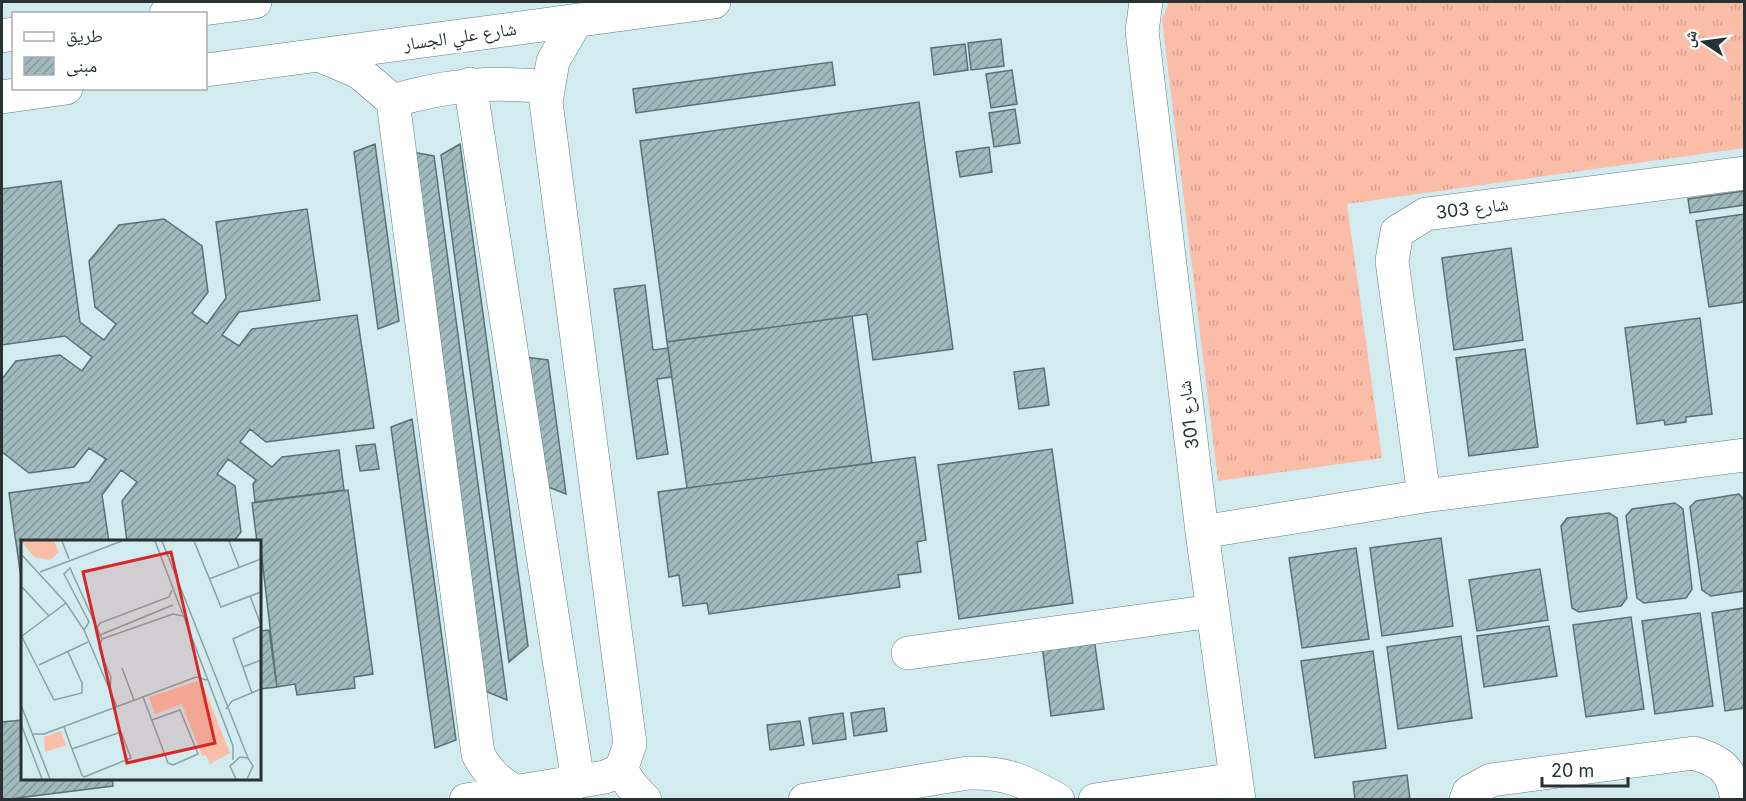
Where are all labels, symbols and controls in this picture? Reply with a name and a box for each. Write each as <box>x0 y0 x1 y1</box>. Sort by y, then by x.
legend <box>12 12 207 90</box>
north arrow <box>1674 12 1734 72</box>
street label: شارع علي الجسار <box>401 18 518 59</box>
text: طريق <box>66 25 103 47</box>
text: ش <box>1678 28 1701 49</box>
text: مبنى <box>66 55 97 77</box>
street label: شارع 303 <box>1435 193 1510 224</box>
street label: شارع 301 <box>1173 379 1204 451</box>
inset map <box>21 540 261 780</box>
scale bar <box>1542 750 1628 788</box>
text: 20 m <box>1551 760 1594 781</box>

